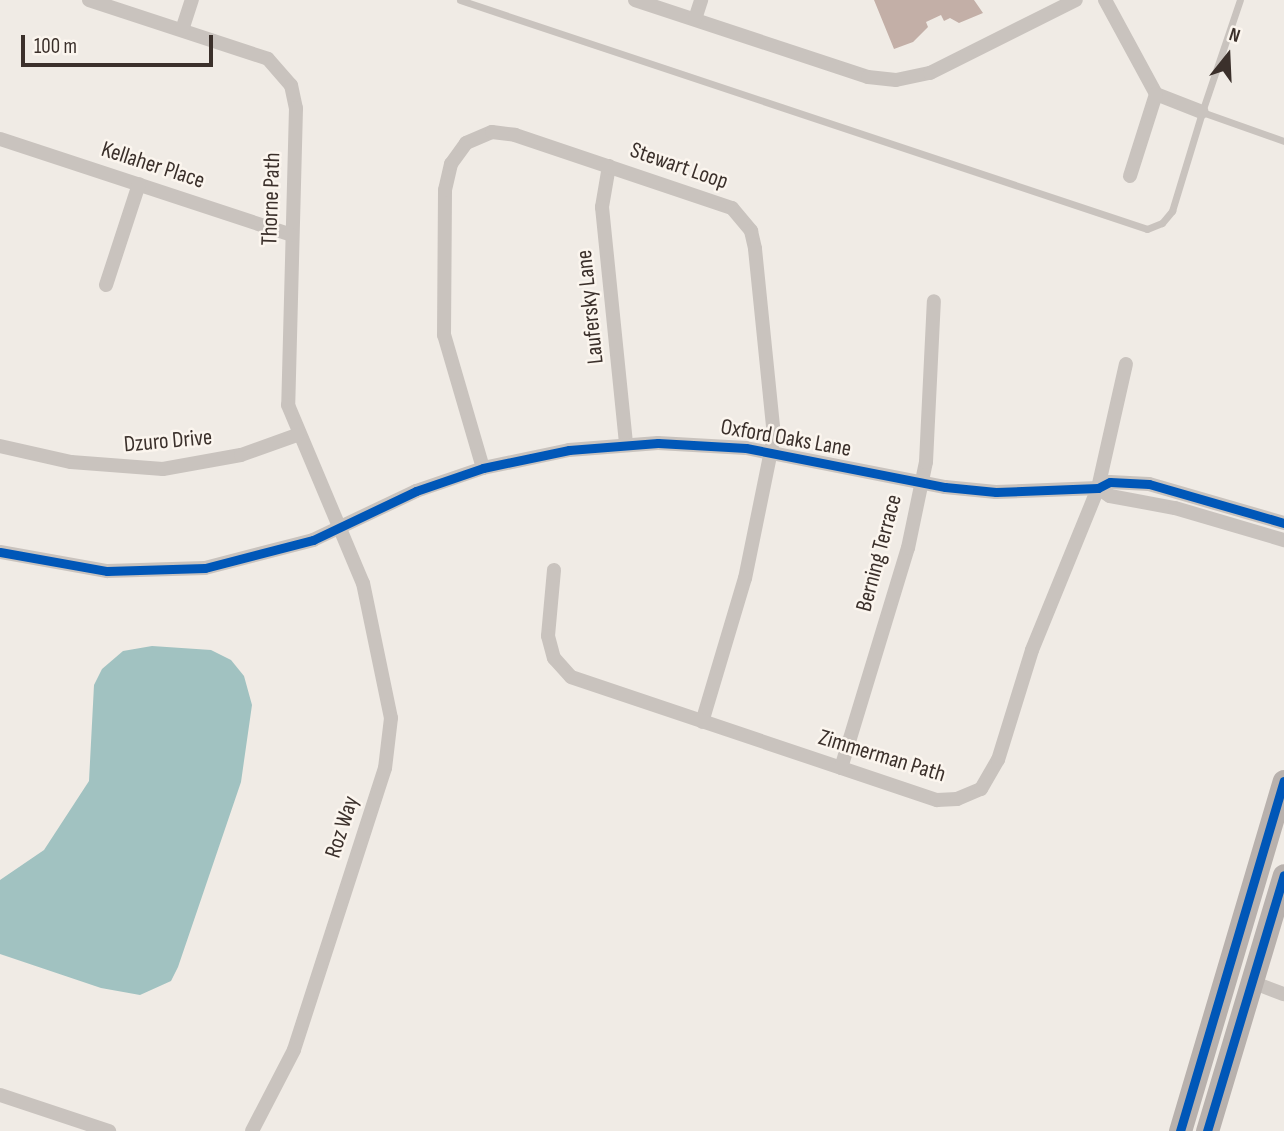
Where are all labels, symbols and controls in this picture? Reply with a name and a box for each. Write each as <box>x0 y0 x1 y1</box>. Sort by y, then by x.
scale bar <box>24 21 217 65</box>
north arrow <box>1193 21 1263 91</box>
text: N <box>1226 23 1243 48</box>
text: 100 m <box>34 34 77 59</box>
street label: Kellaher Place <box>98 135 208 195</box>
street label: Stewart Loop <box>626 136 732 196</box>
street label: Thorne Path <box>256 152 286 246</box>
street label: Laufersky Lane <box>570 249 610 365</box>
street label: Oxford Oaks Lane <box>719 413 853 463</box>
street label: Dzuro Drive <box>123 423 213 459</box>
street label: Berning Terrace <box>850 491 908 615</box>
street label: Zimmerman Path <box>815 724 949 788</box>
street label: Roz Way <box>319 793 365 861</box>

